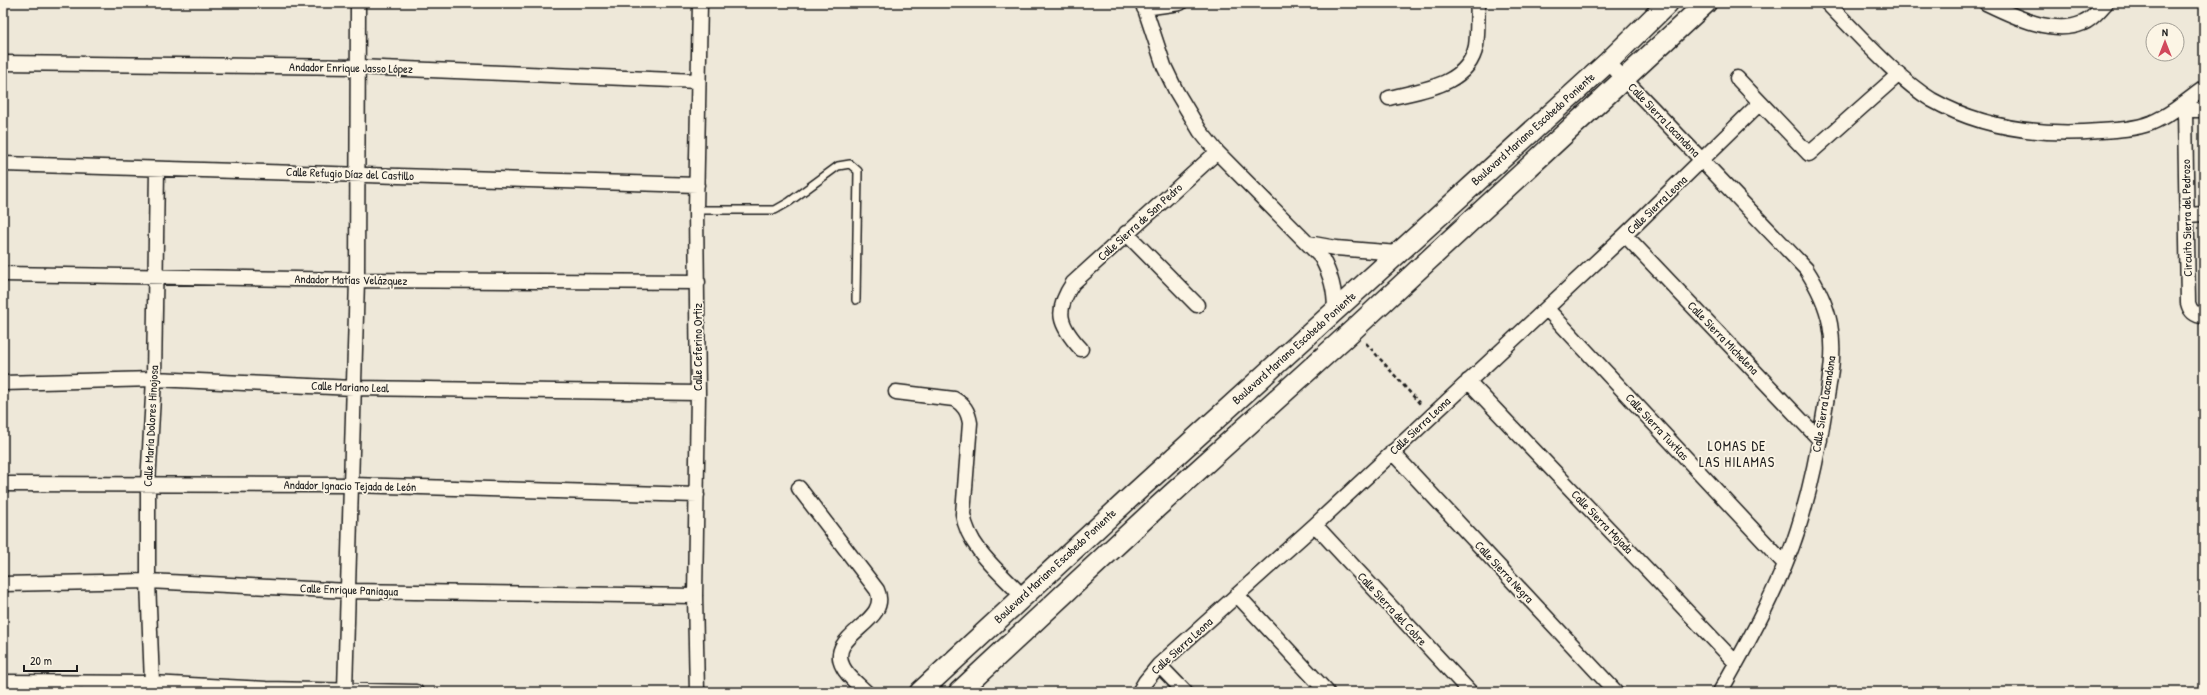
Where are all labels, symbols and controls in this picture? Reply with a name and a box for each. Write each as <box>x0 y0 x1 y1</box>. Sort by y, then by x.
north arrow <box>2145 22 2185 62</box>
text: N <box>2162 25 2168 39</box>
street label: Andador Enrique Jasso López <box>289 58 413 77</box>
street label: Boulevard Mariano Escobedo Poniente <box>1467 68 1598 189</box>
street label: Calle Sierra Lacandona <box>1624 79 1704 161</box>
street label: Circuito Sierra del Pedrozo <box>2177 159 2196 277</box>
street label: Calle Refugio Díaz del Castillo <box>286 163 414 184</box>
street label: Calle Sierra Leona <box>1623 171 1691 238</box>
street label: Calle Sierra de San Pedro <box>1093 179 1186 264</box>
street label: Andador Matías Velázquez <box>294 270 408 289</box>
street label: Boulevard Mariano Escobedo Poniente <box>1228 287 1359 408</box>
street label: Calle Sierra Michelena <box>1684 297 1763 378</box>
street label: Calle Ceferino Ortiz <box>689 303 706 391</box>
street label: Calle Sierra Lacandona <box>1808 354 1840 453</box>
street label: Calle María Dolores Hinojosa <box>139 365 162 487</box>
street label: Calle Mariano Leal <box>311 377 390 396</box>
street label: Calle Sierra Tuxtlas <box>1622 389 1693 464</box>
street label: Calle Sierra Leona <box>1385 393 1454 458</box>
district label: LOMAS DE LAS HILAMAS <box>1699 436 1775 471</box>
street label: Andador Ignacio Tejada de León <box>284 476 416 495</box>
street label: Calle Sierra Mojada <box>1568 486 1637 557</box>
street label: Boulevard Mariano Escobedo Poniente <box>990 504 1120 627</box>
street label: Calle Sierra Negra <box>1471 537 1538 607</box>
street label: Calle Sierra del Cobre <box>1354 568 1431 649</box>
street label: Calle Enrique Paniagua <box>300 579 399 600</box>
street label: Calle Sierra Leona <box>1147 613 1217 678</box>
scale bar <box>24 647 77 673</box>
text: 20 m <box>30 652 52 669</box>

